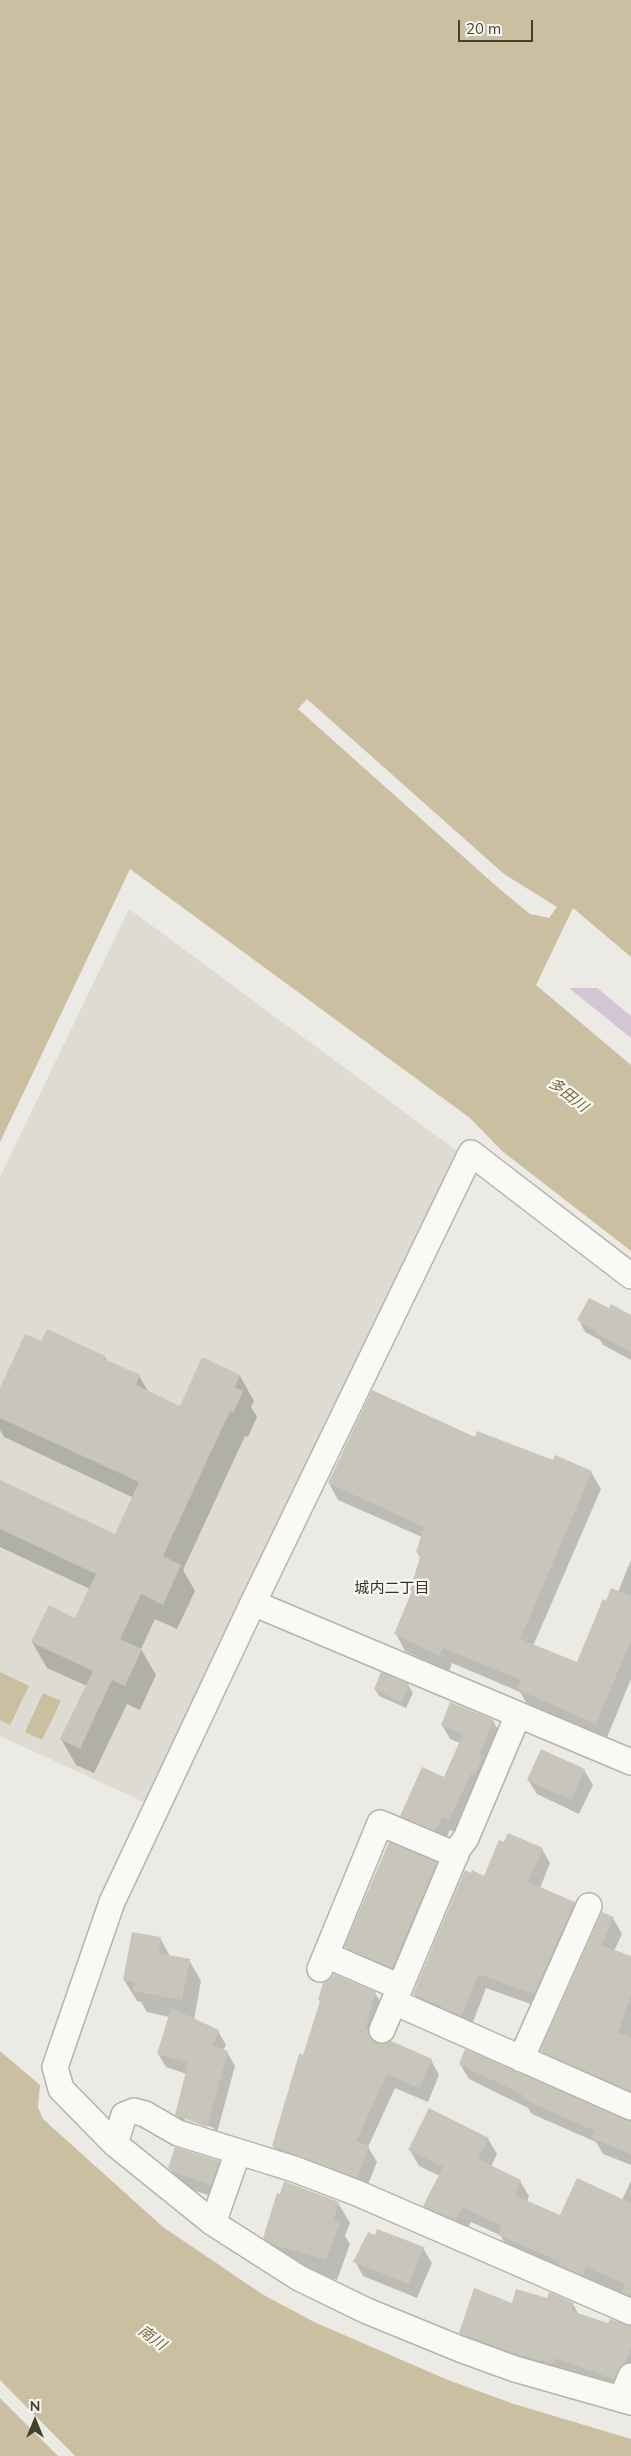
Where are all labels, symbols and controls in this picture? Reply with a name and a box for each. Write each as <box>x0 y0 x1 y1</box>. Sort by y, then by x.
scale bar <box>461 10 536 42</box>
text: 20 m <box>466 19 501 38</box>
water label: 多田川 <box>545 1074 591 1116</box>
district label: 城内二丁目 <box>355 1579 429 1597</box>
water label: 南川 <box>135 2322 169 2354</box>
north arrow <box>10 2396 60 2446</box>
text: N <box>30 2397 40 2415</box>

